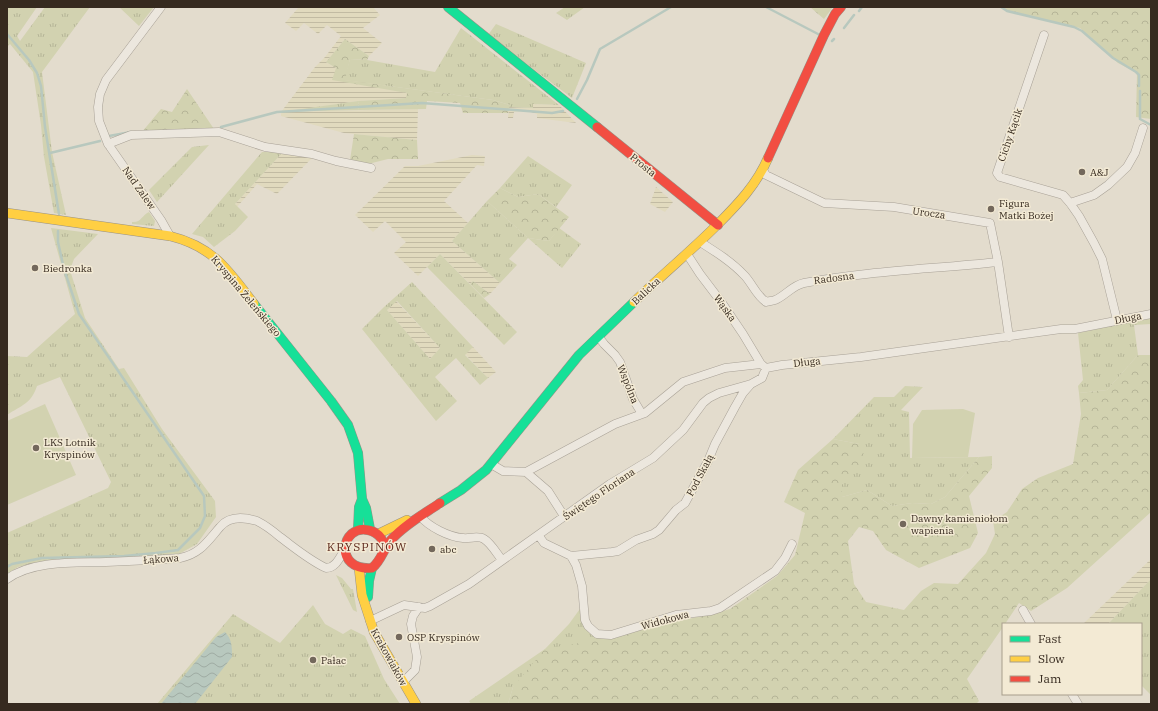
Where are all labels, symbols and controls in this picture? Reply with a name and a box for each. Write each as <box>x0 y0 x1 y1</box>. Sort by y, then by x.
street label: Cichy Kącik <box>995 107 1025 163</box>
street label: Prosta <box>627 150 659 180</box>
street label: Nad Zalew <box>119 164 159 212</box>
place label: A&J <box>1090 166 1109 179</box>
marker: A&J <box>1077 167 1087 177</box>
place label: Figura Matki Bożej <box>999 197 1054 222</box>
street label: Urocza <box>912 204 947 222</box>
marker: Figura Matki Bożej <box>986 204 996 214</box>
street label: Kryspina Żeleńskiego <box>208 253 284 340</box>
place label: Biedronka <box>43 262 93 275</box>
marker: Biedronka <box>30 263 40 273</box>
street label: Radosna <box>813 269 856 287</box>
street label: Balicka <box>629 274 664 308</box>
street label: Wąska <box>711 292 740 325</box>
street label: Długa <box>1113 309 1143 327</box>
street label: Długa <box>793 354 822 370</box>
street label: Wspólna <box>614 363 642 406</box>
place label: LKS Lotnik Kryspinów <box>44 436 96 461</box>
marker: LKS Lotnik Kryspinów <box>31 443 41 453</box>
street label: Pod Skałą <box>683 451 717 498</box>
street label: Świętego Floriana <box>560 465 638 523</box>
place label: Dawny kamieniołom wapienia <box>911 512 1008 537</box>
marker: Dawny kamieniołom wapienia <box>898 519 908 529</box>
district label: KRYSPINÓW <box>327 539 407 554</box>
place label: abc <box>440 543 457 556</box>
marker: abc <box>427 544 437 554</box>
street label: Łąkowa <box>143 551 180 567</box>
street label: Widokowa <box>640 607 691 633</box>
legend <box>1002 623 1142 695</box>
street label: Krakowiaków <box>368 626 410 688</box>
place label: OSP Kryspinów <box>407 631 480 644</box>
text: Fast <box>1038 631 1062 646</box>
marker: OSP Kryspinów <box>394 632 404 642</box>
text: Slow <box>1038 651 1065 666</box>
place label: Pałac <box>321 654 346 667</box>
marker: Pałac <box>308 655 318 665</box>
text: Jam <box>1038 671 1062 686</box>

